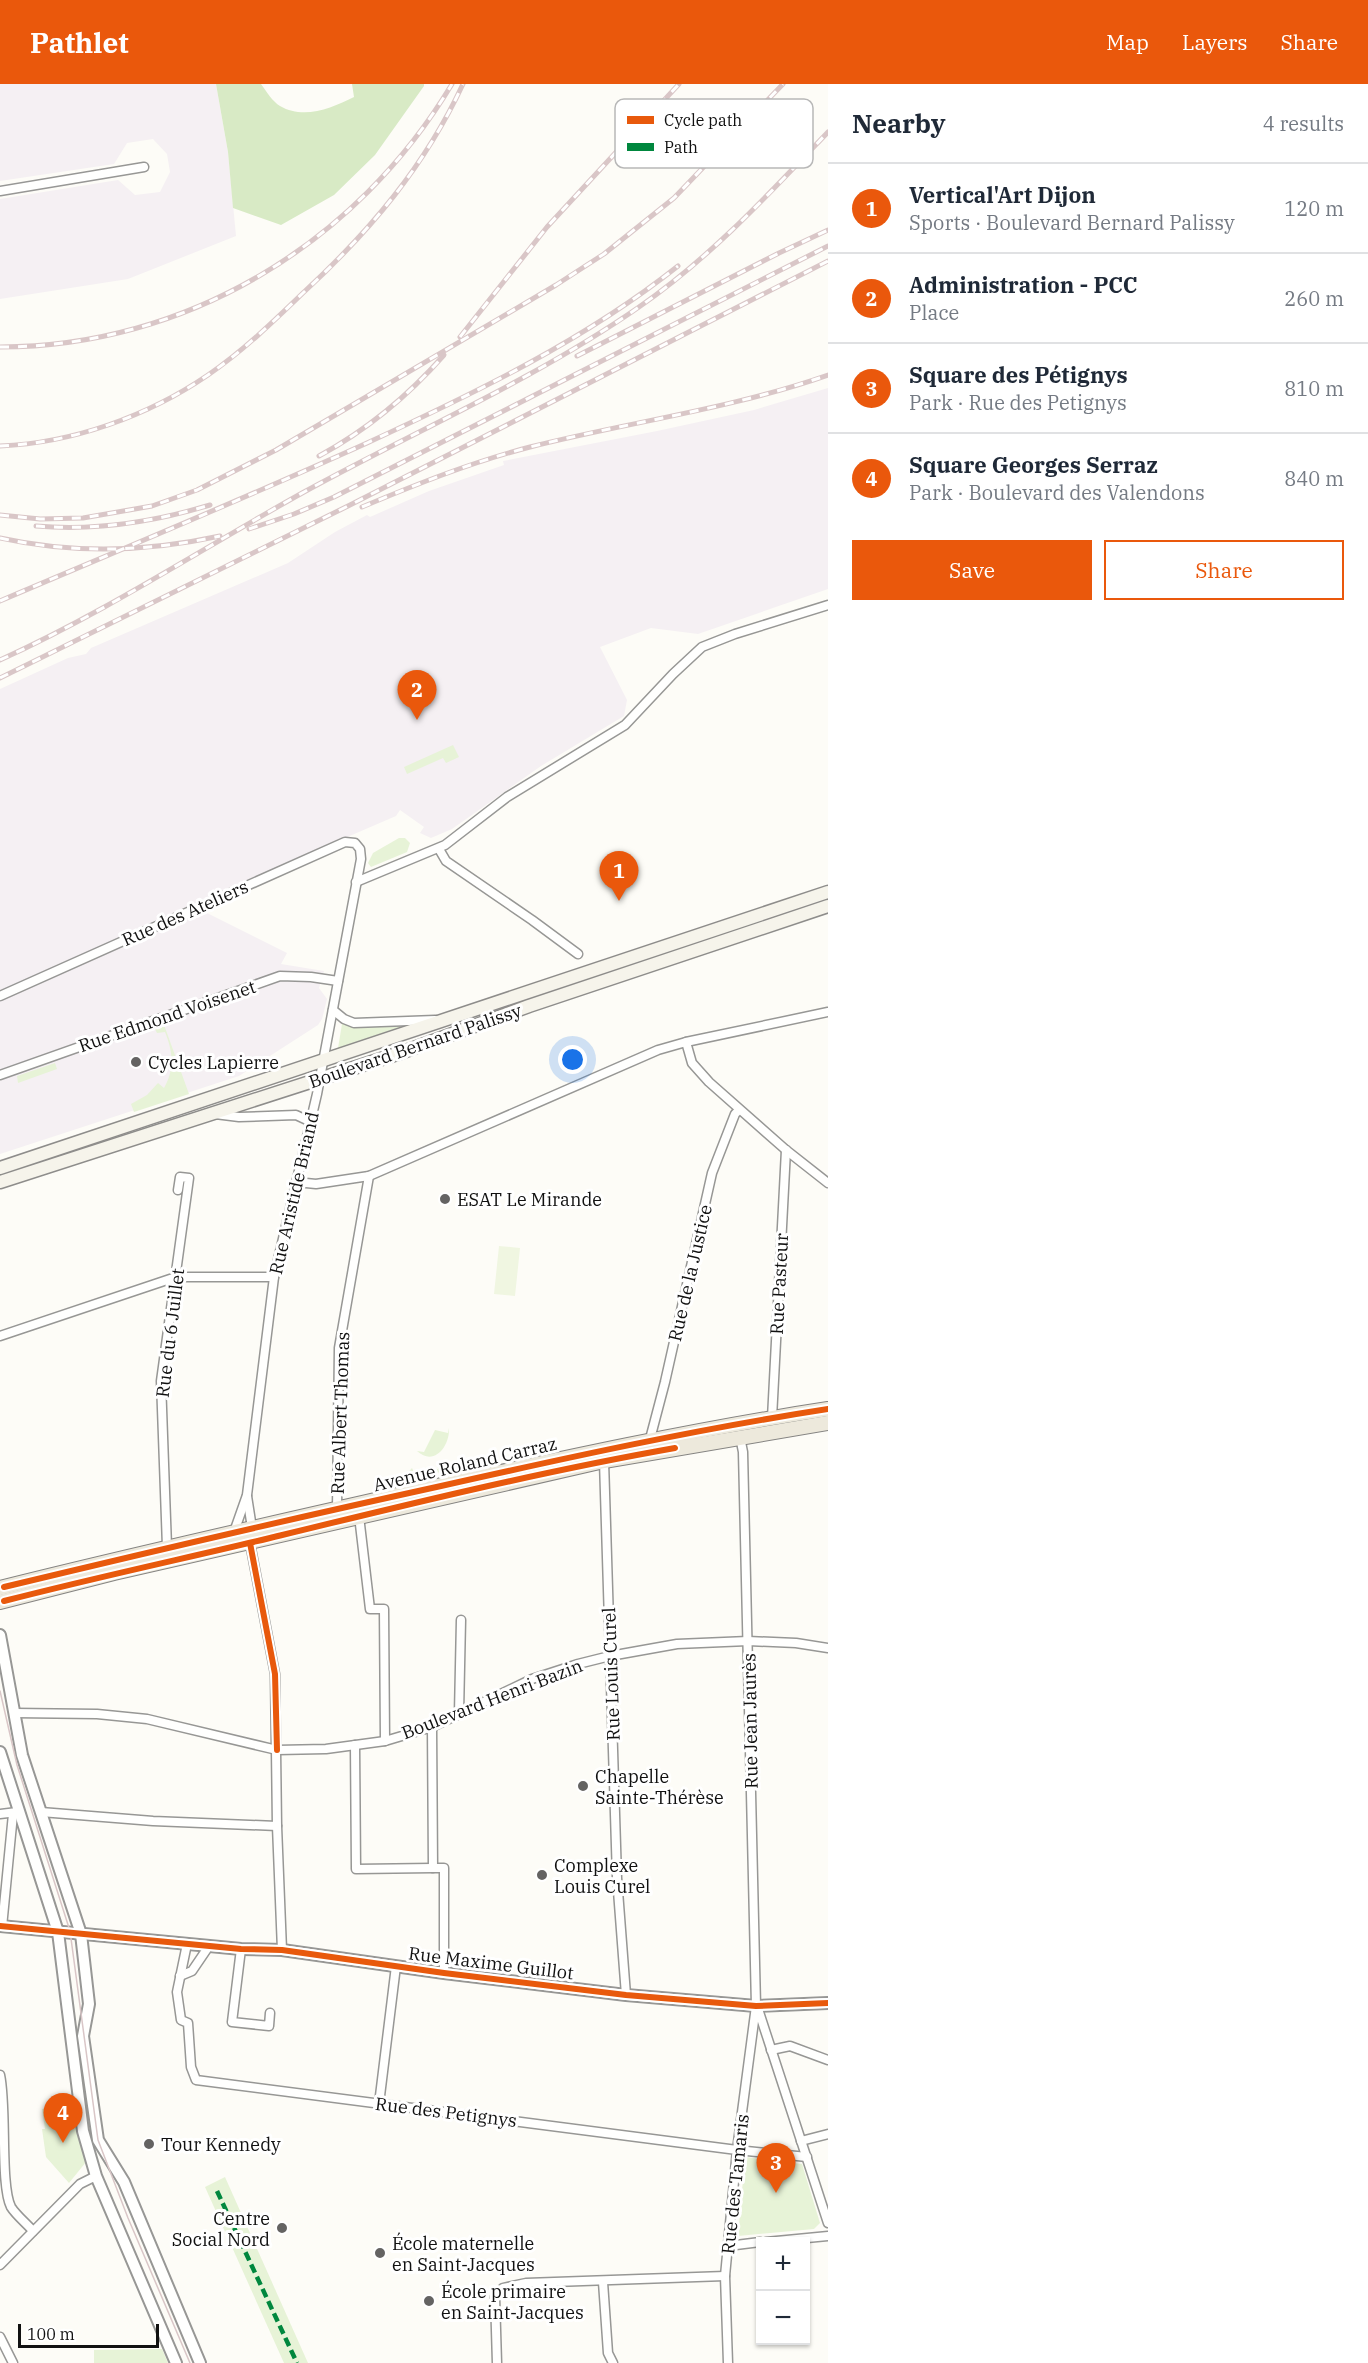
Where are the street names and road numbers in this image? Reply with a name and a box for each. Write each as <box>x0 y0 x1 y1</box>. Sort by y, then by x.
street label: Rue des Ateliers <box>118 875 252 951</box>
street label: Rue Edmond Voisenet <box>75 975 259 1057</box>
street label: Boulevard Bernard Palissy <box>306 999 525 1093</box>
street label: Rue Aristide Briand <box>264 1109 324 1277</box>
street label: Rue de la Justice <box>663 1202 717 1344</box>
street label: Rue Pasteur <box>765 1233 793 1335</box>
street label: Rue du 6 Juillet <box>151 1267 189 1399</box>
street label: Rue Albert Thomas <box>326 1331 354 1495</box>
street label: Avenue Roland Carraz <box>371 1432 559 1496</box>
street label: Rue Louis Curel <box>597 1607 625 1741</box>
street label: Rue Jean Jaurès <box>737 1653 763 1789</box>
street label: Boulevard Henri Bazin <box>398 1654 586 1744</box>
street label: Rue Maxime Guillot <box>407 1941 575 1985</box>
street label: Rue des Petignys <box>374 2092 518 2132</box>
street label: Rue des Tamaris <box>716 2113 754 2255</box>

